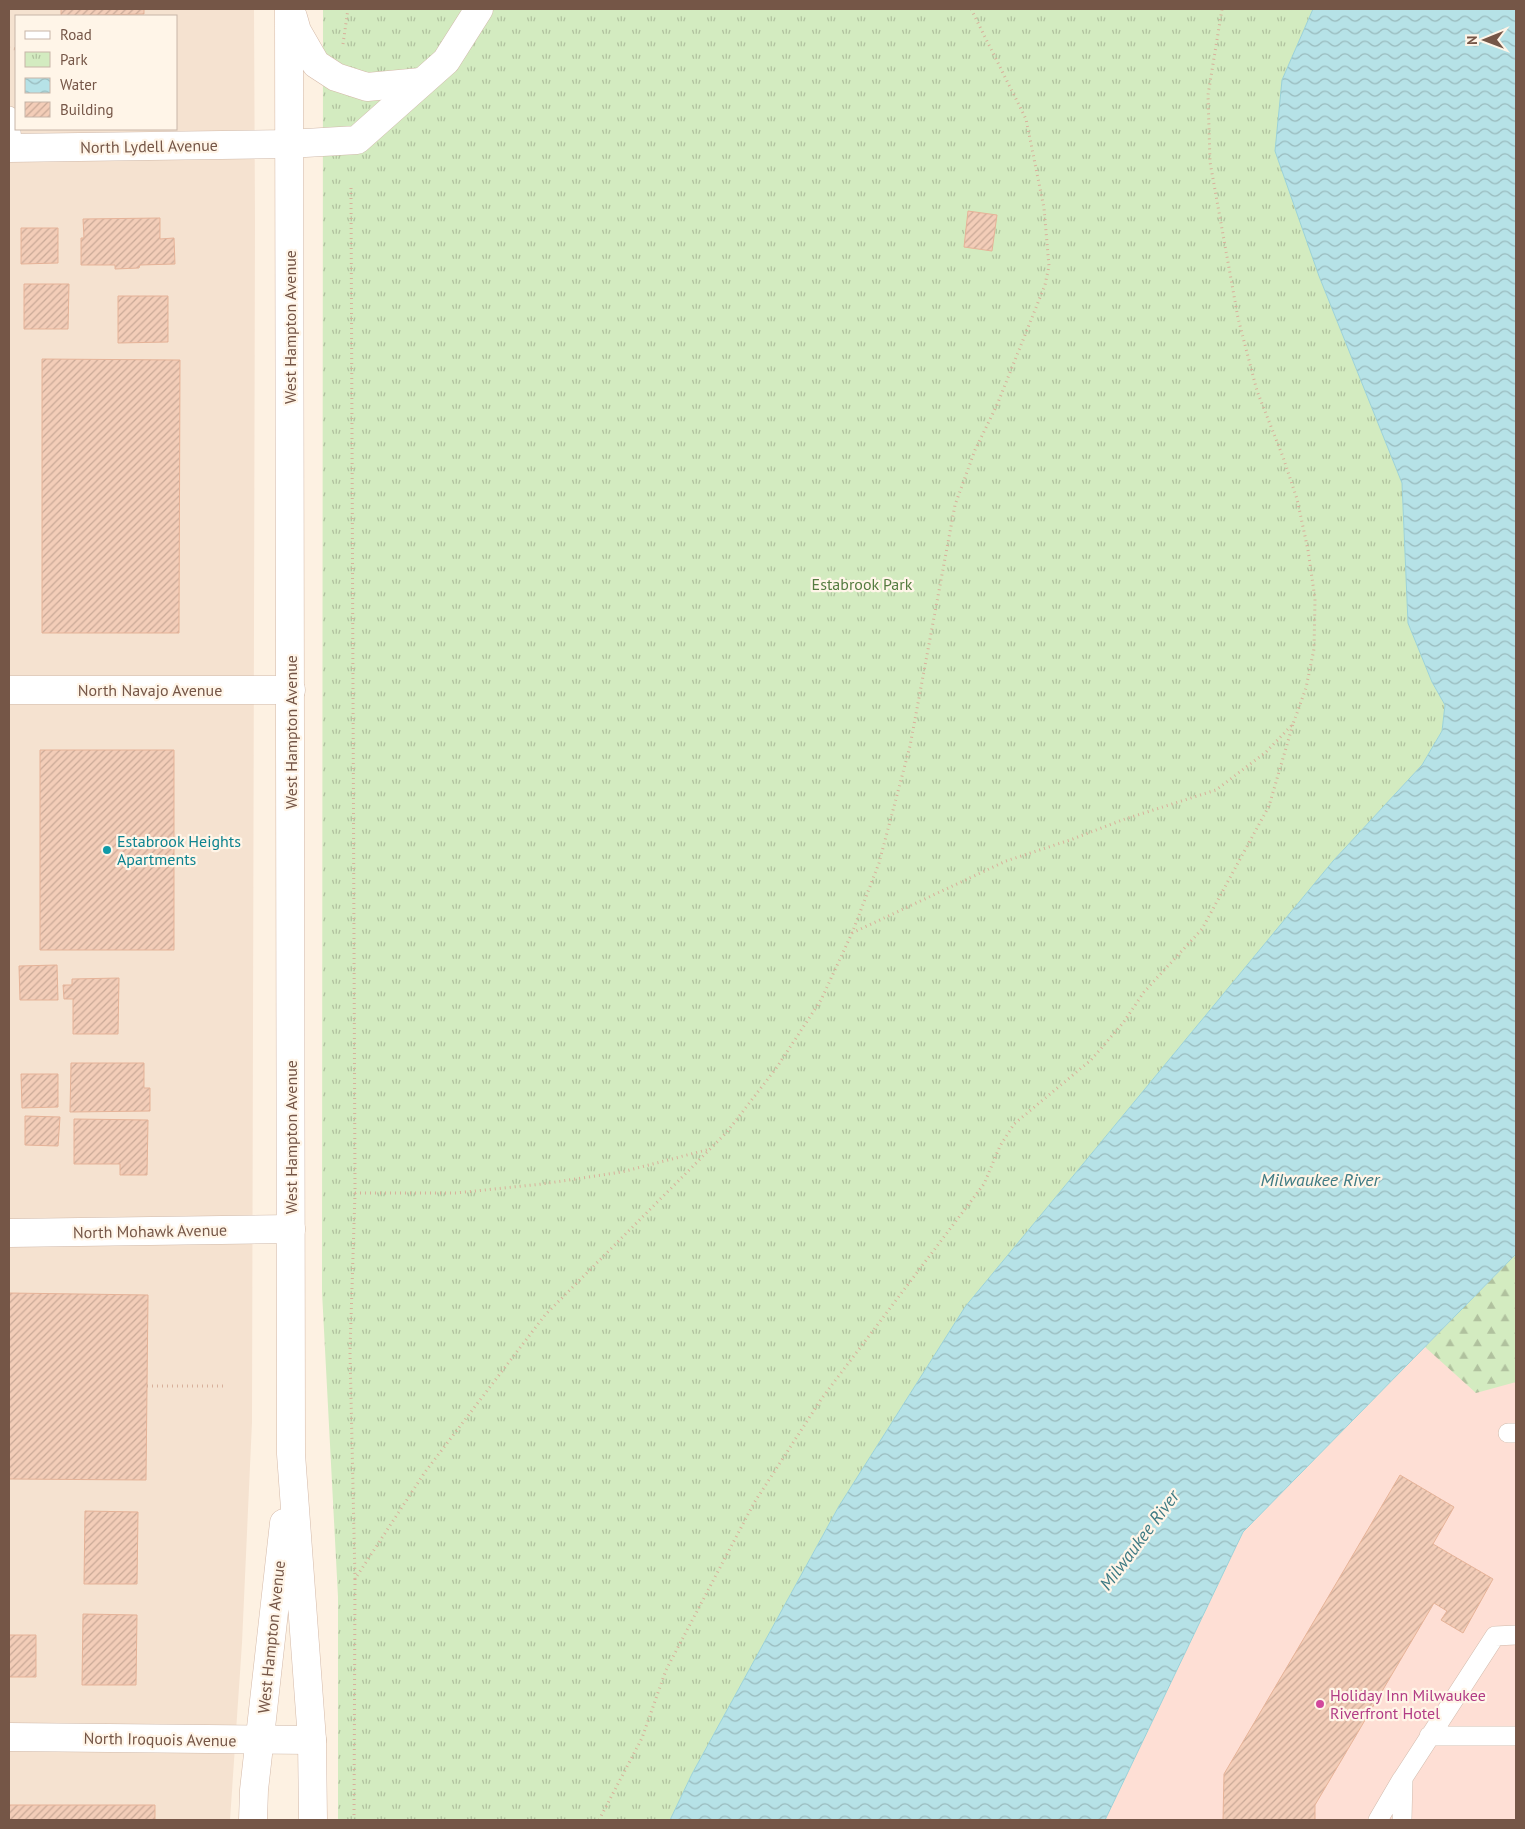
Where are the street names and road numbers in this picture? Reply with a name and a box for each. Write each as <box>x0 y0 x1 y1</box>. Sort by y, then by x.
street label: North Lydell Avenue <box>80 135 218 157</box>
street label: West Hampton Avenue <box>280 250 300 404</box>
street label: West Hampton Avenue <box>281 655 301 809</box>
street label: North Navajo Avenue <box>78 680 222 700</box>
street label: West Hampton Avenue <box>281 1060 301 1214</box>
street label: North Mohawk Avenue <box>73 1220 227 1242</box>
street label: West Hampton Avenue <box>253 1559 289 1715</box>
street label: North Iroquois Avenue <box>83 1728 237 1750</box>

